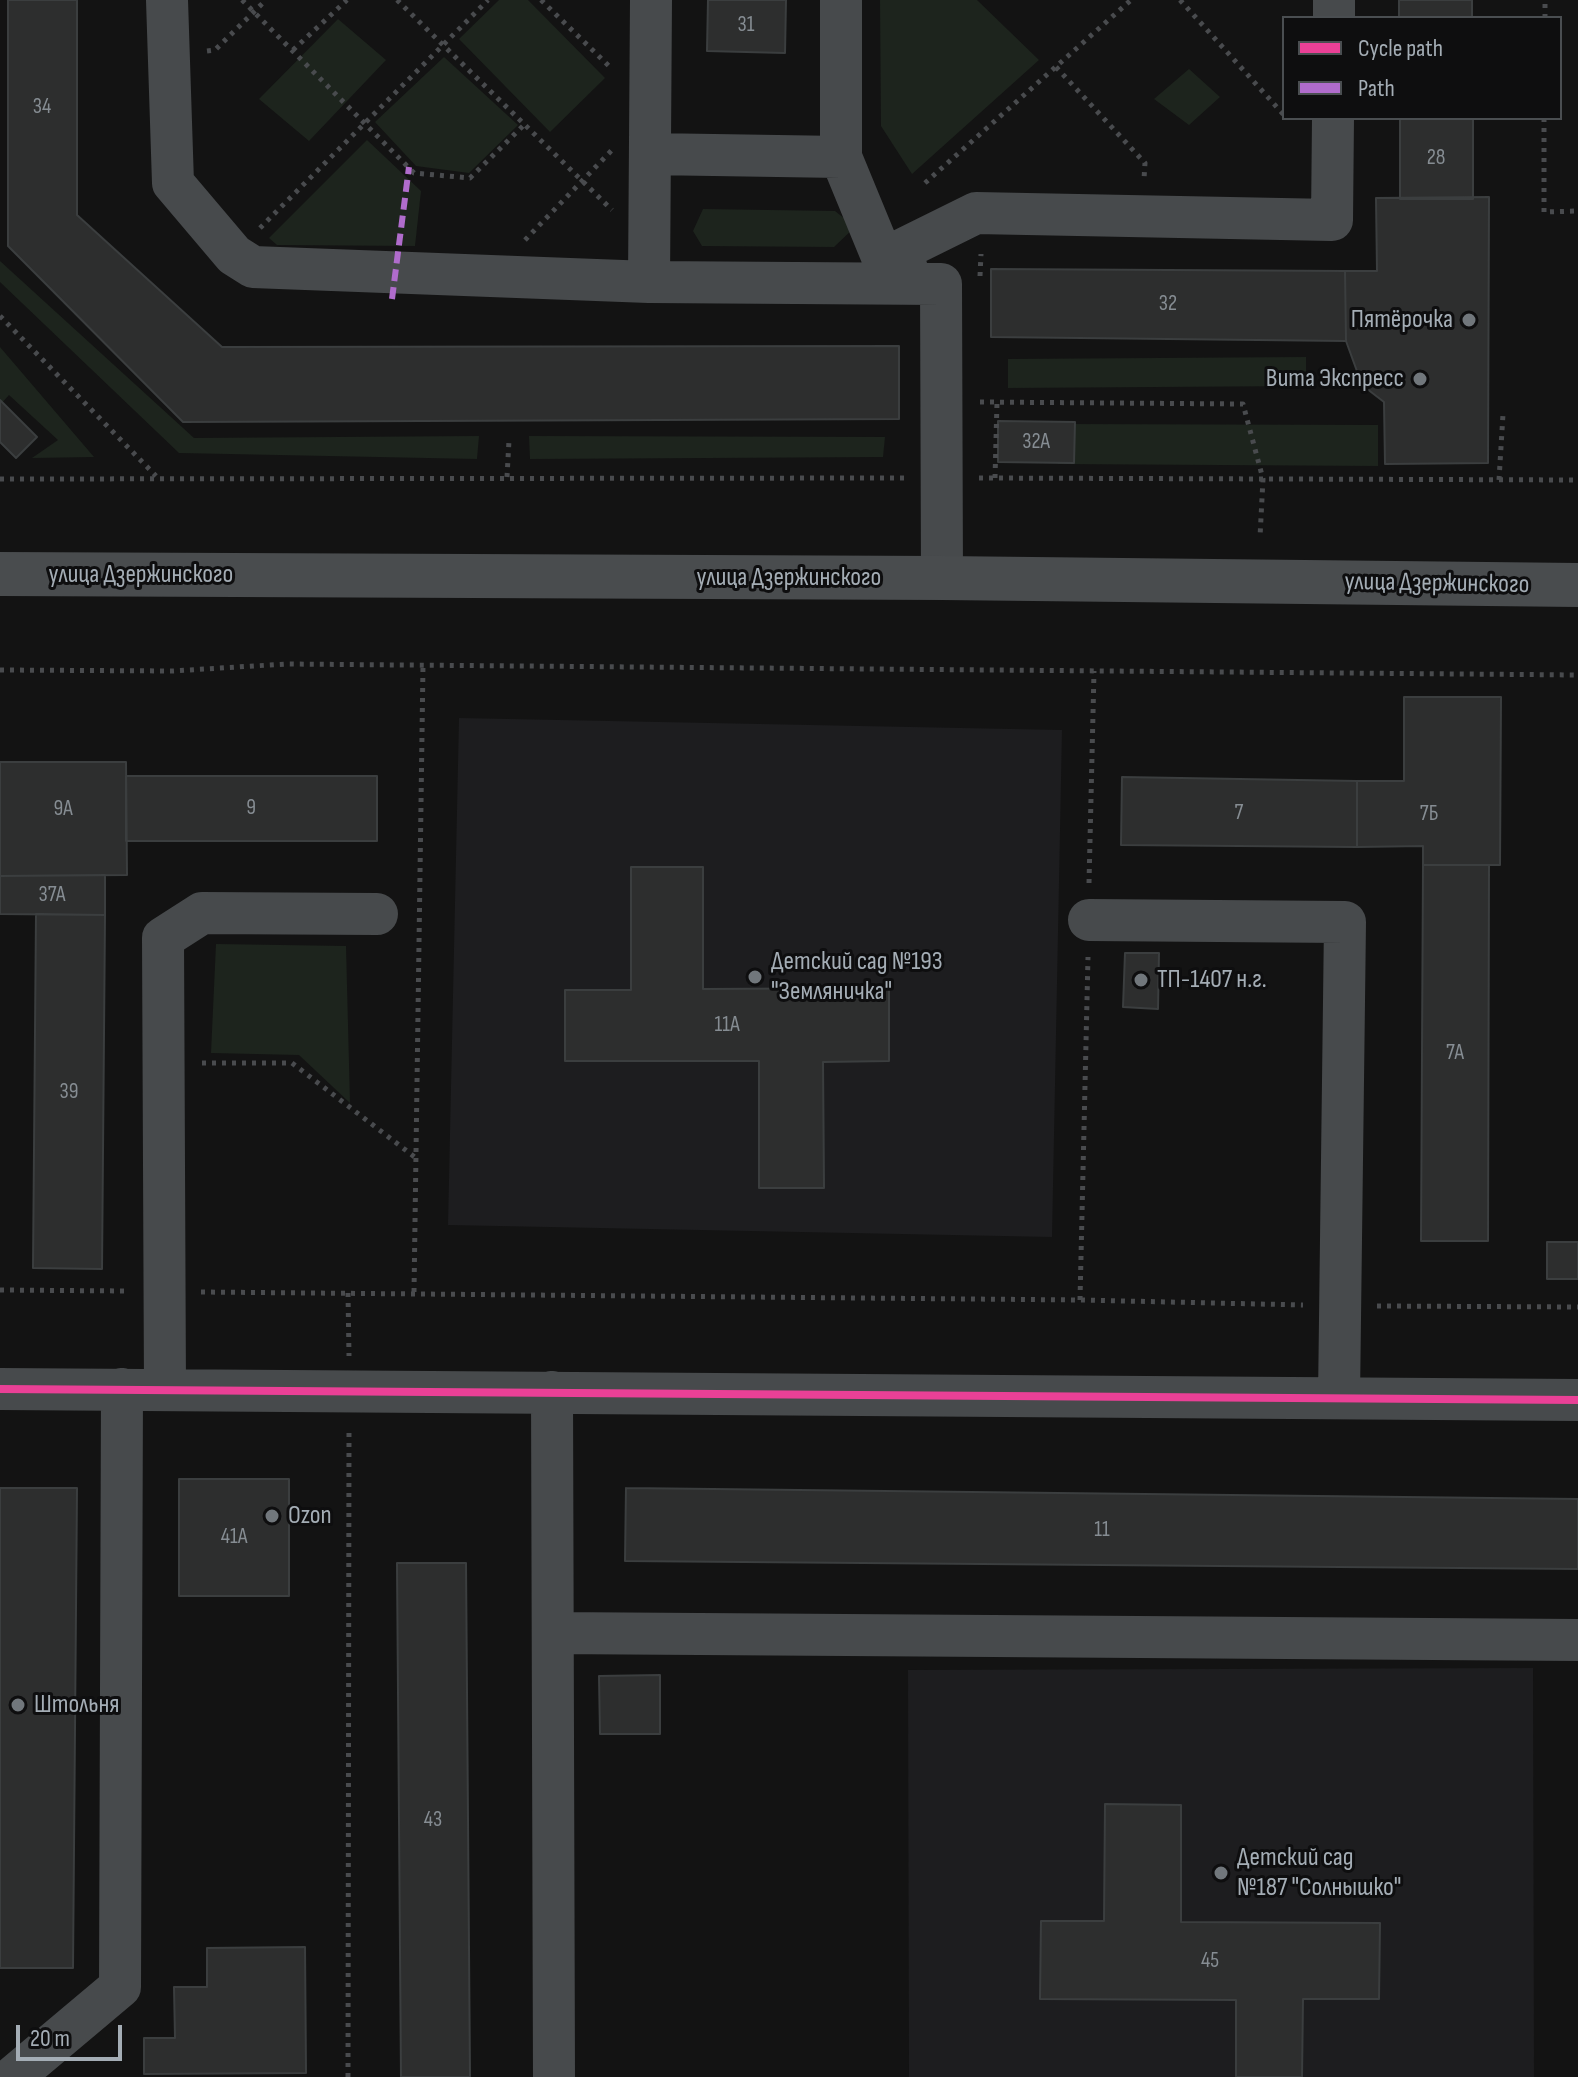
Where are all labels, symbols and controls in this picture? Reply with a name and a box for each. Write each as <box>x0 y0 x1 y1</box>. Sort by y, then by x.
house number: 31 <box>738 12 754 38</box>
legend <box>1282 16 1562 120</box>
text: Cycle path <box>1358 34 1443 63</box>
text: Path <box>1358 74 1395 103</box>
house number: 34 <box>33 94 51 120</box>
house number: 28 <box>1427 145 1445 171</box>
house number: 32 <box>1159 291 1177 317</box>
place label: Пятёрочка <box>1351 304 1453 336</box>
marker: Пятёрочка <box>1460 311 1478 329</box>
place label: Вита Экспресс <box>1266 363 1404 395</box>
marker: Вита Экспресс <box>1411 370 1429 388</box>
house number: 32А <box>1022 429 1050 455</box>
street label: улица Дзержинского <box>49 559 233 591</box>
street label: улица Дзержинского <box>697 562 881 594</box>
street label: улица Дзержинского <box>1344 567 1530 601</box>
house number: 9 <box>246 795 256 821</box>
house number: 9А <box>53 796 73 822</box>
house number: 7 <box>1235 800 1243 826</box>
house number: 7Б <box>1420 801 1438 827</box>
house number: 37А <box>38 882 66 908</box>
place label: Детский сад №193 "Земляничка" <box>771 946 943 1008</box>
place label: ТП-1407 н.г. <box>1157 964 1267 996</box>
marker: Детский сад №193 "Земляничка" <box>746 968 764 986</box>
marker: ТП-1407 н.г. <box>1132 971 1150 989</box>
house number: 11А <box>714 1012 740 1038</box>
house number: 7А <box>1446 1040 1464 1066</box>
house number: 39 <box>60 1079 78 1105</box>
place label: Ozon <box>288 1500 332 1532</box>
marker: Ozon <box>263 1507 281 1525</box>
house number: 11 <box>1094 1517 1110 1543</box>
house number: 41А <box>221 1524 247 1550</box>
place label: Штольня <box>34 1689 119 1721</box>
marker: Штольня <box>9 1696 27 1714</box>
house number: 43 <box>424 1807 442 1833</box>
place label: Детский сад №187 "Солнышко" <box>1237 1842 1401 1904</box>
marker: Детский сад №187 "Солнышко" <box>1212 1864 1230 1882</box>
house number: 45 <box>1201 1948 1219 1974</box>
scale bar <box>20 2009 126 2059</box>
text: 20 m <box>30 2024 70 2053</box>

